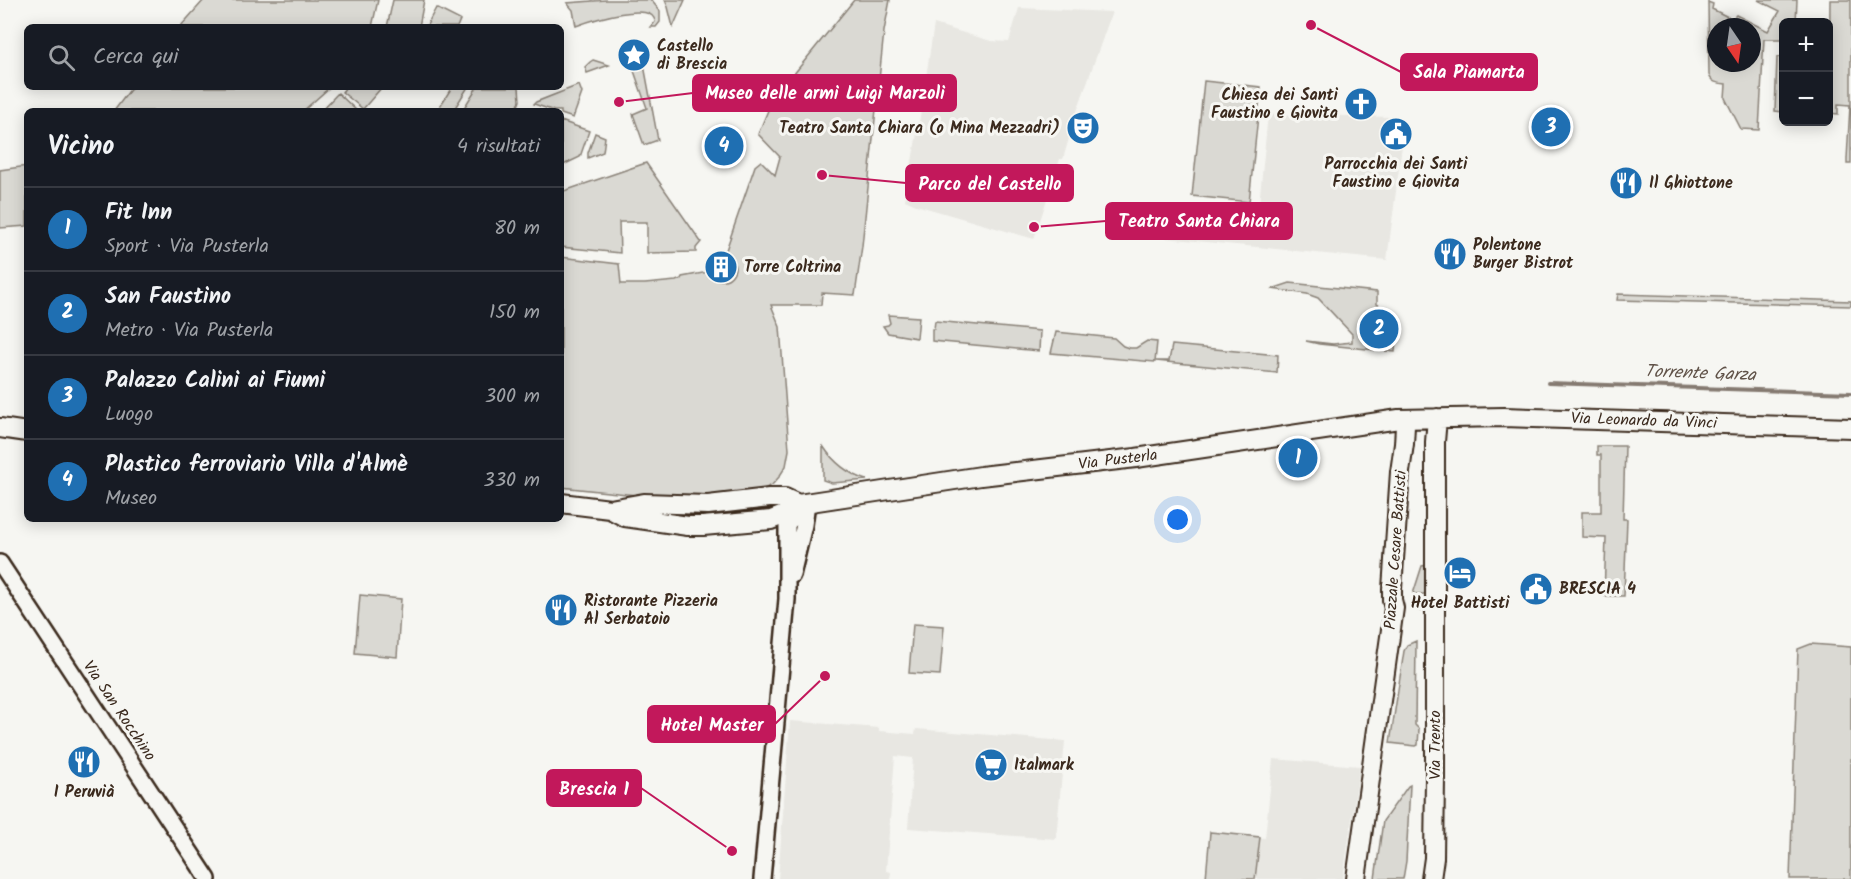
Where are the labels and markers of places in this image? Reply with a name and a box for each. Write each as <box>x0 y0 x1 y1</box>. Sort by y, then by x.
place label: Castello di Brescia <box>657 34 727 77</box>
place icon: Castello di Brescia <box>616 37 652 73</box>
callout: Sala Piamarta <box>1401 54 1537 90</box>
callout: Museo delle armi Luigi Marzoli <box>693 75 956 111</box>
place label: Chiesa dei Santi Faustino e Giovita <box>1211 83 1339 126</box>
church icon: Chiesa dei Santi Faustino e Giovita <box>1343 86 1379 122</box>
pin: 3 <box>1532 104 1570 150</box>
theatre icon: Teatro Santa Chiara (o Mina Mezzadri) <box>1065 110 1101 146</box>
place label: Teatro Santa Chiara (o Mina Mezzadri) <box>779 116 1060 141</box>
public building icon: Parrocchia dei Santi Faustino e Giovita <box>1378 116 1414 152</box>
pin: 4 <box>704 124 744 168</box>
place label: Parrocchia dei Santi Faustino e Giovita <box>1325 152 1468 195</box>
callout: Parco del Castello <box>906 165 1073 201</box>
restaurant icon: Il Ghiottone <box>1608 165 1644 201</box>
place label: Il Ghiottone <box>1649 171 1733 196</box>
callout: Teatro Santa Chiara <box>1106 203 1292 239</box>
place label: Polentone Burger Bistrot <box>1473 233 1574 276</box>
restaurant icon: Polentone Burger Bistrot <box>1432 236 1468 272</box>
building icon: Torre Coltrina <box>703 249 739 285</box>
place label: Torre Coltrina <box>744 255 841 280</box>
pin: 2 <box>1360 306 1398 352</box>
pin: 1 <box>1278 436 1318 480</box>
hotel icon: Hotel Battisti <box>1442 555 1478 591</box>
public building icon: BRESCIA 4 <box>1518 571 1554 607</box>
place label: BRESCIA 4 <box>1559 577 1636 602</box>
place label: Ristorante Pizzeria Al Serbatoio <box>584 589 718 632</box>
place label: Hotel Battisti <box>1411 591 1510 616</box>
restaurant icon: Ristorante Pizzeria Al Serbatoio <box>543 592 579 628</box>
callout: Hotel Master <box>648 706 775 742</box>
restaurant icon: I Peruvià <box>66 744 102 780</box>
supermarket icon: Italmark <box>973 747 1009 783</box>
place label: Italmark <box>1014 753 1075 778</box>
callout: Brescia 1 <box>547 770 641 806</box>
place label: I Peruvià <box>54 780 114 805</box>

